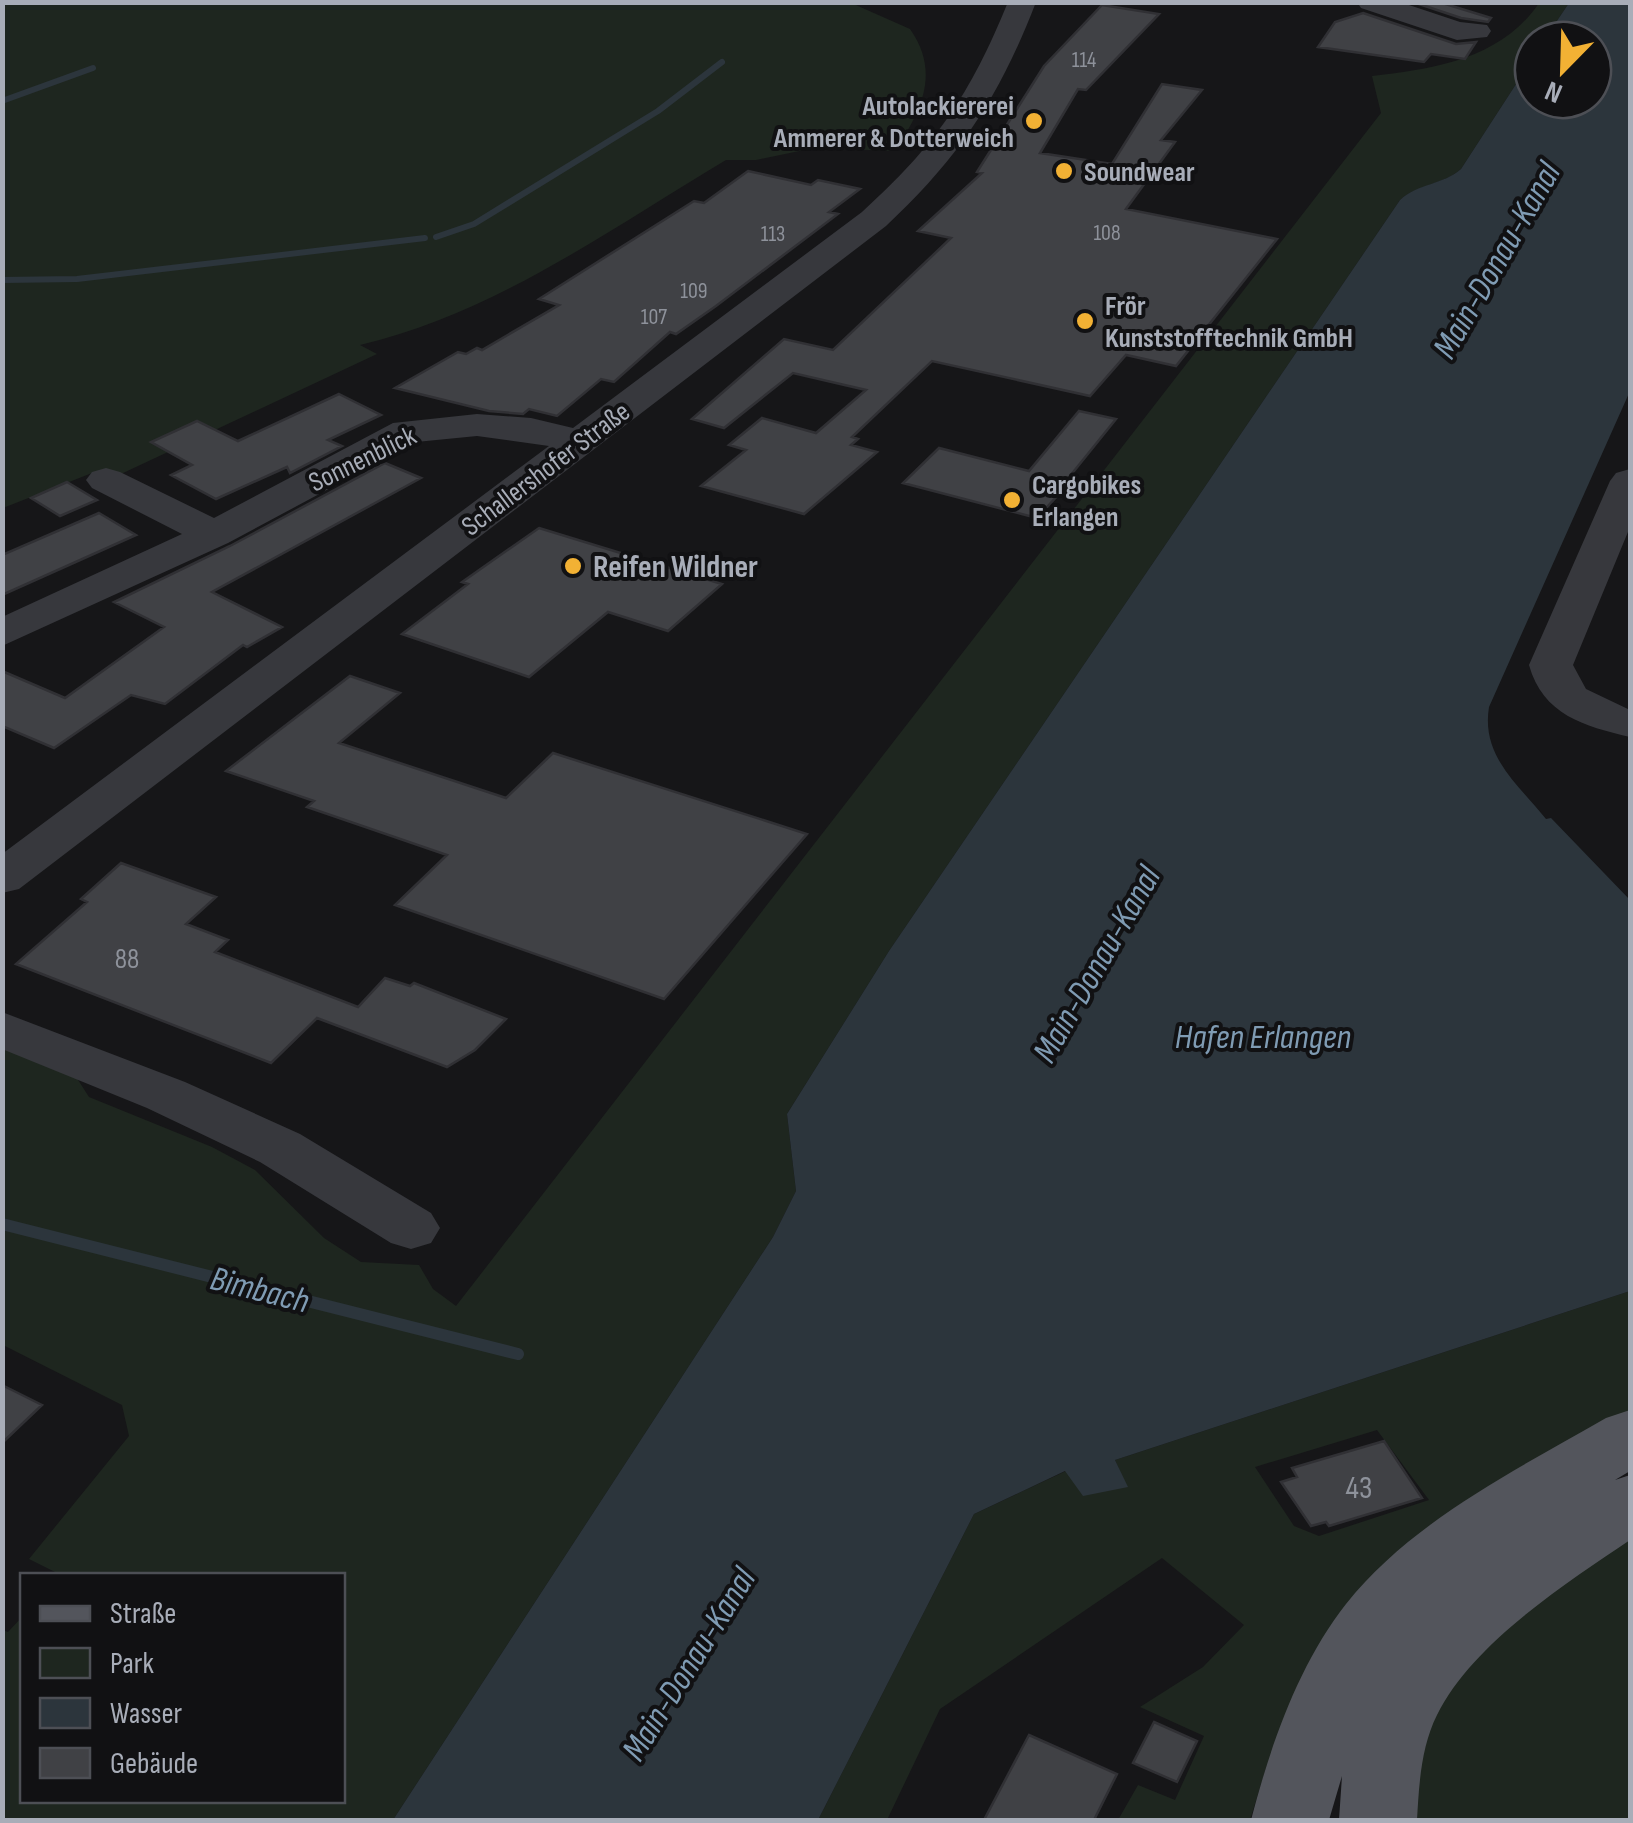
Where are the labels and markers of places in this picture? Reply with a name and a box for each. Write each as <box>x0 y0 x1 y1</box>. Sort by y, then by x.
place label: Autolackiererei Ammerer & Dotterweich <box>773 90 1014 155</box>
marker: Autolackiererei Ammerer & Dotterweich <box>1023 110 1045 132</box>
place label: Soundwear <box>1084 156 1195 189</box>
marker: Soundwear <box>1053 160 1075 182</box>
place label: Frör Kunststofftechnik GmbH <box>1105 290 1353 355</box>
marker: Frör Kunststofftechnik GmbH <box>1074 310 1096 332</box>
place label: Cargobikes Erlangen <box>1032 469 1141 534</box>
marker: Cargobikes Erlangen <box>1001 489 1023 511</box>
place label: Reifen Wildner <box>593 548 758 587</box>
marker: Reifen Wildner <box>562 555 584 577</box>

